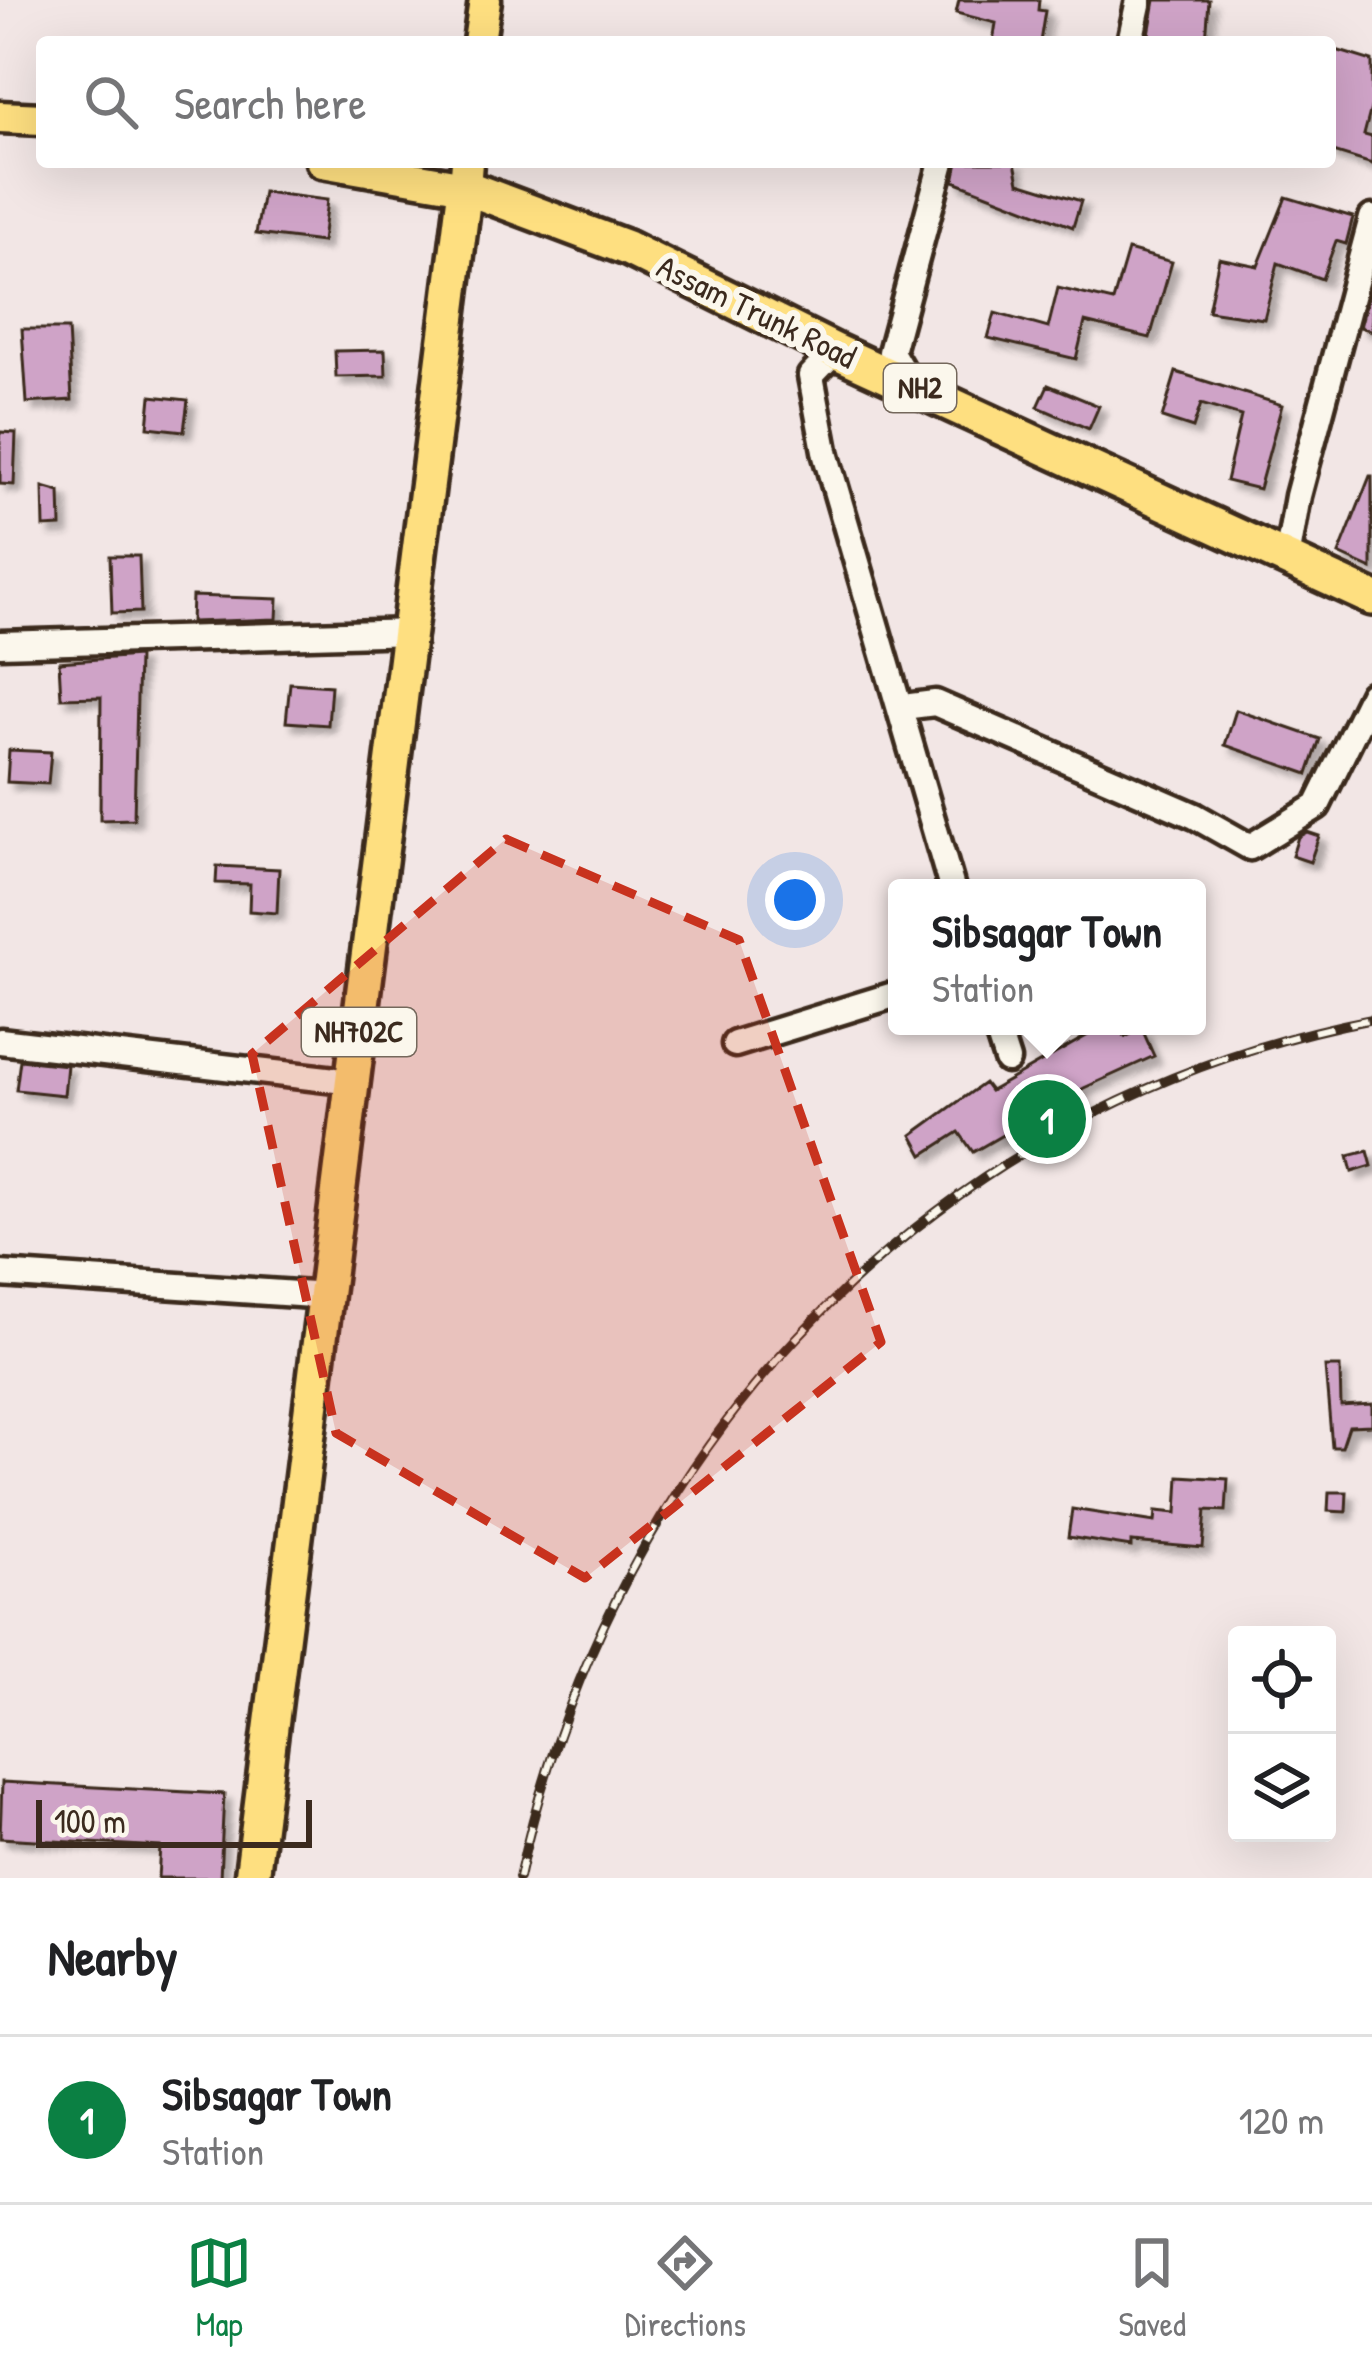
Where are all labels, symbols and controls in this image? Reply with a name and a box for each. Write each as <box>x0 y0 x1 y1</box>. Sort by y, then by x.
search box <box>36 36 1336 168</box>
icon: search <box>78 69 144 135</box>
text: Search here <box>174 72 366 133</box>
street label: Assam Trunk Road <box>650 244 864 378</box>
road number: NH2 <box>884 364 956 412</box>
your location <box>765 870 825 930</box>
popup <box>888 879 1206 1035</box>
text: Sibsagar Town <box>932 900 1162 961</box>
text: Station <box>932 961 1034 1014</box>
road number: NH702C <box>302 1008 416 1056</box>
pin: 1 <box>1008 1074 1086 1164</box>
map controls <box>1228 1626 1336 1842</box>
button: locate <box>1228 1626 1336 1734</box>
button: layers <box>1228 1734 1336 1842</box>
scale bar <box>36 1794 312 1847</box>
text: 100 m <box>54 1799 126 1843</box>
text: Nearby <box>48 1922 178 1991</box>
text: Sibsagar Town <box>162 2063 392 2124</box>
text: 1 <box>80 2093 94 2146</box>
text: 120 m <box>1239 2093 1324 2146</box>
text: Station <box>162 2124 264 2177</box>
tab: Map <box>186 2230 252 2346</box>
tab: Directions <box>625 2230 746 2346</box>
tab: Saved <box>1118 2230 1186 2346</box>

